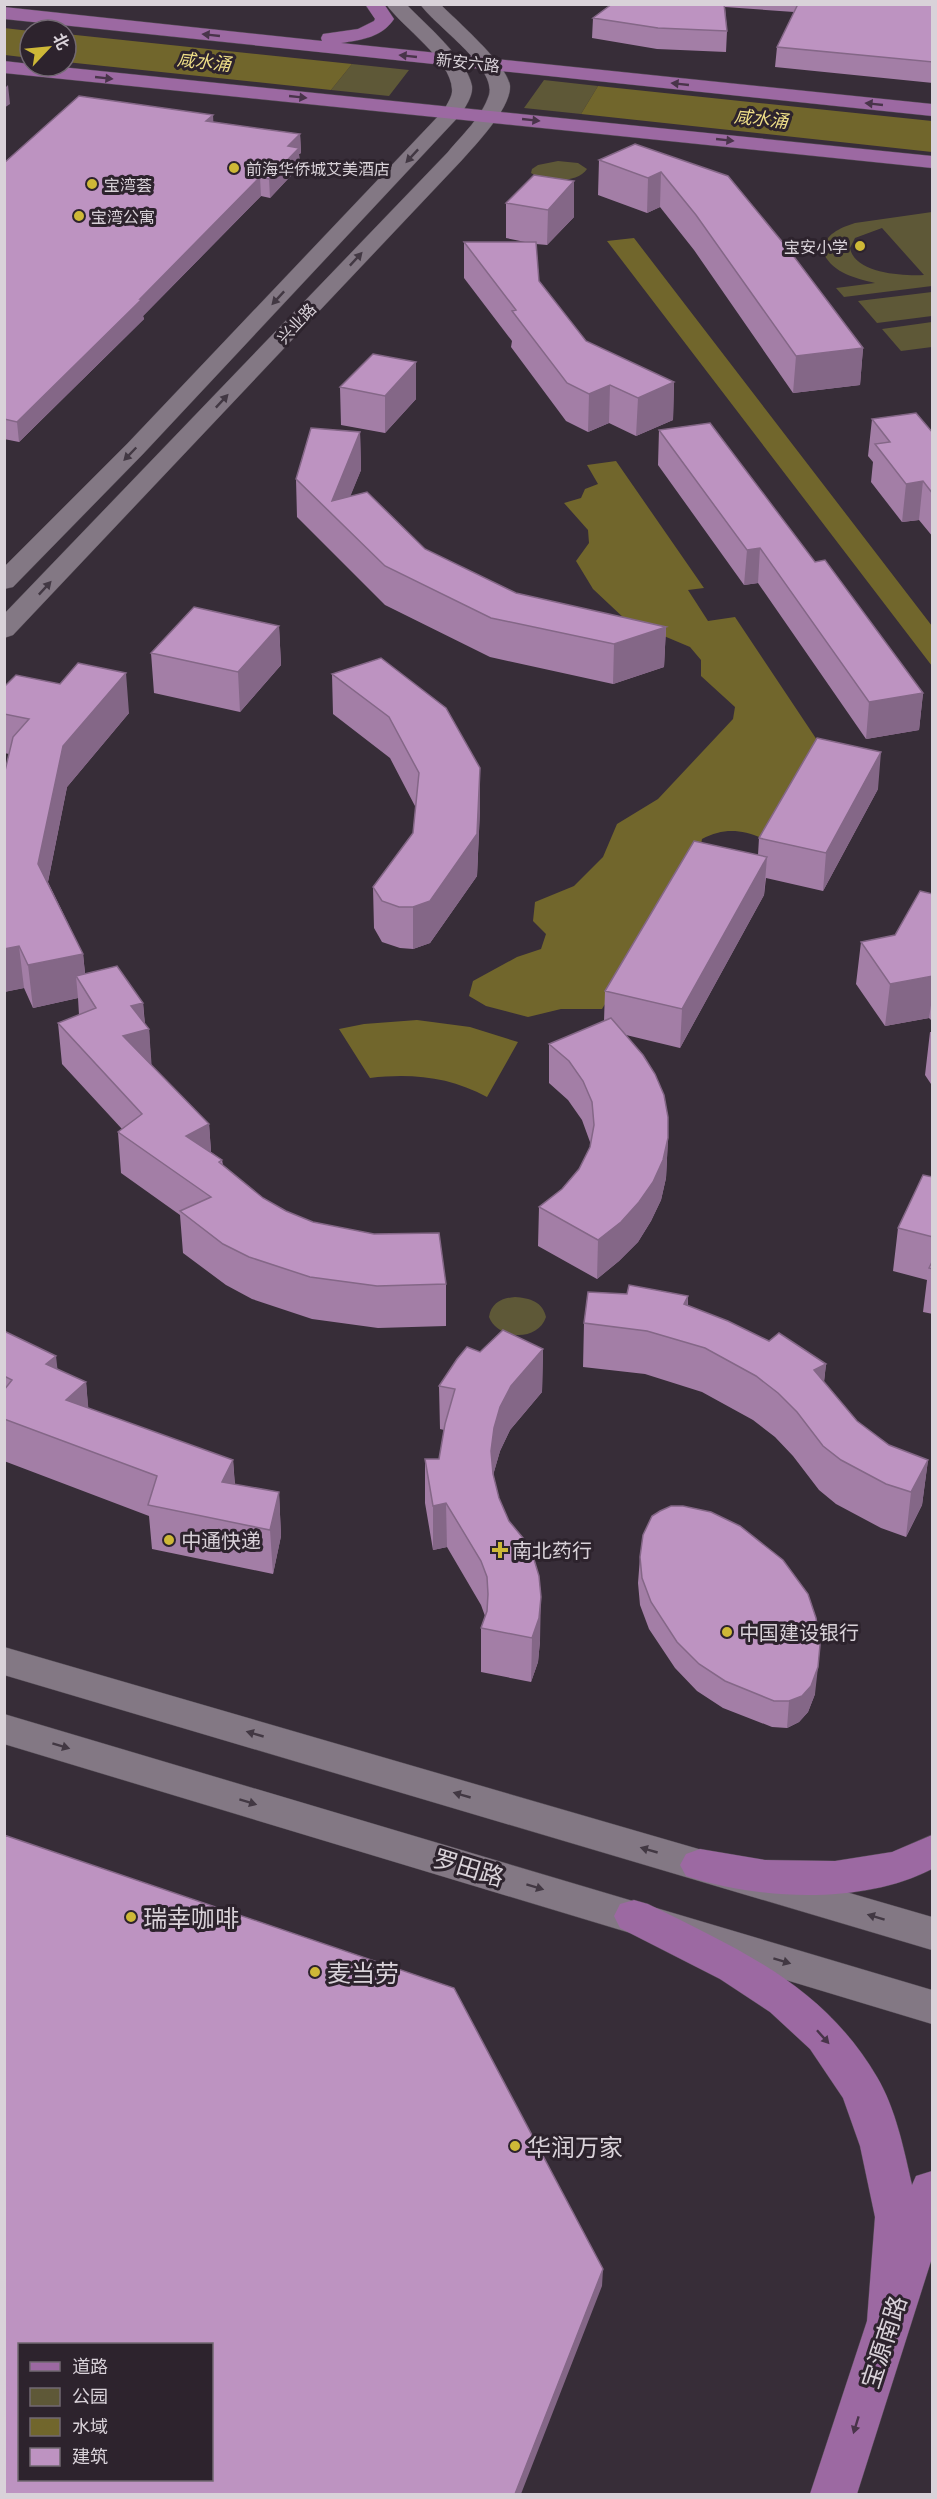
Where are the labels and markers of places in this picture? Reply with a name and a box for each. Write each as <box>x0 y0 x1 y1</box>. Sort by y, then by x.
place label: 前海华侨城艾美酒店 <box>246 159 390 178</box>
marker: 前海华侨城艾美酒店 <box>227 161 241 175</box>
place label: 宝湾荟 <box>104 175 152 194</box>
marker: 宝湾荟 <box>85 177 99 191</box>
place label: 宝湾公寓 <box>91 207 155 226</box>
marker: 宝湾公寓 <box>72 209 86 223</box>
place label: 宝安小学 <box>784 237 848 256</box>
marker: 宝安小学 <box>853 239 867 253</box>
place label: 中通快递 <box>181 1528 261 1552</box>
marker: 中通快递 <box>162 1533 176 1547</box>
place label: 南北药行 <box>512 1538 592 1562</box>
marker: 南北药行 <box>493 1543 507 1557</box>
place label: 中国建设银行 <box>739 1620 859 1644</box>
marker: 中国建设银行 <box>720 1625 734 1639</box>
place label: 瑞幸咖啡 <box>143 1903 239 1932</box>
marker: 瑞幸咖啡 <box>124 1910 138 1924</box>
place label: 麦当劳 <box>327 1958 399 1987</box>
marker: 麦当劳 <box>308 1965 322 1979</box>
place label: 华润万家 <box>527 2132 623 2161</box>
marker: 华润万家 <box>508 2139 522 2153</box>

